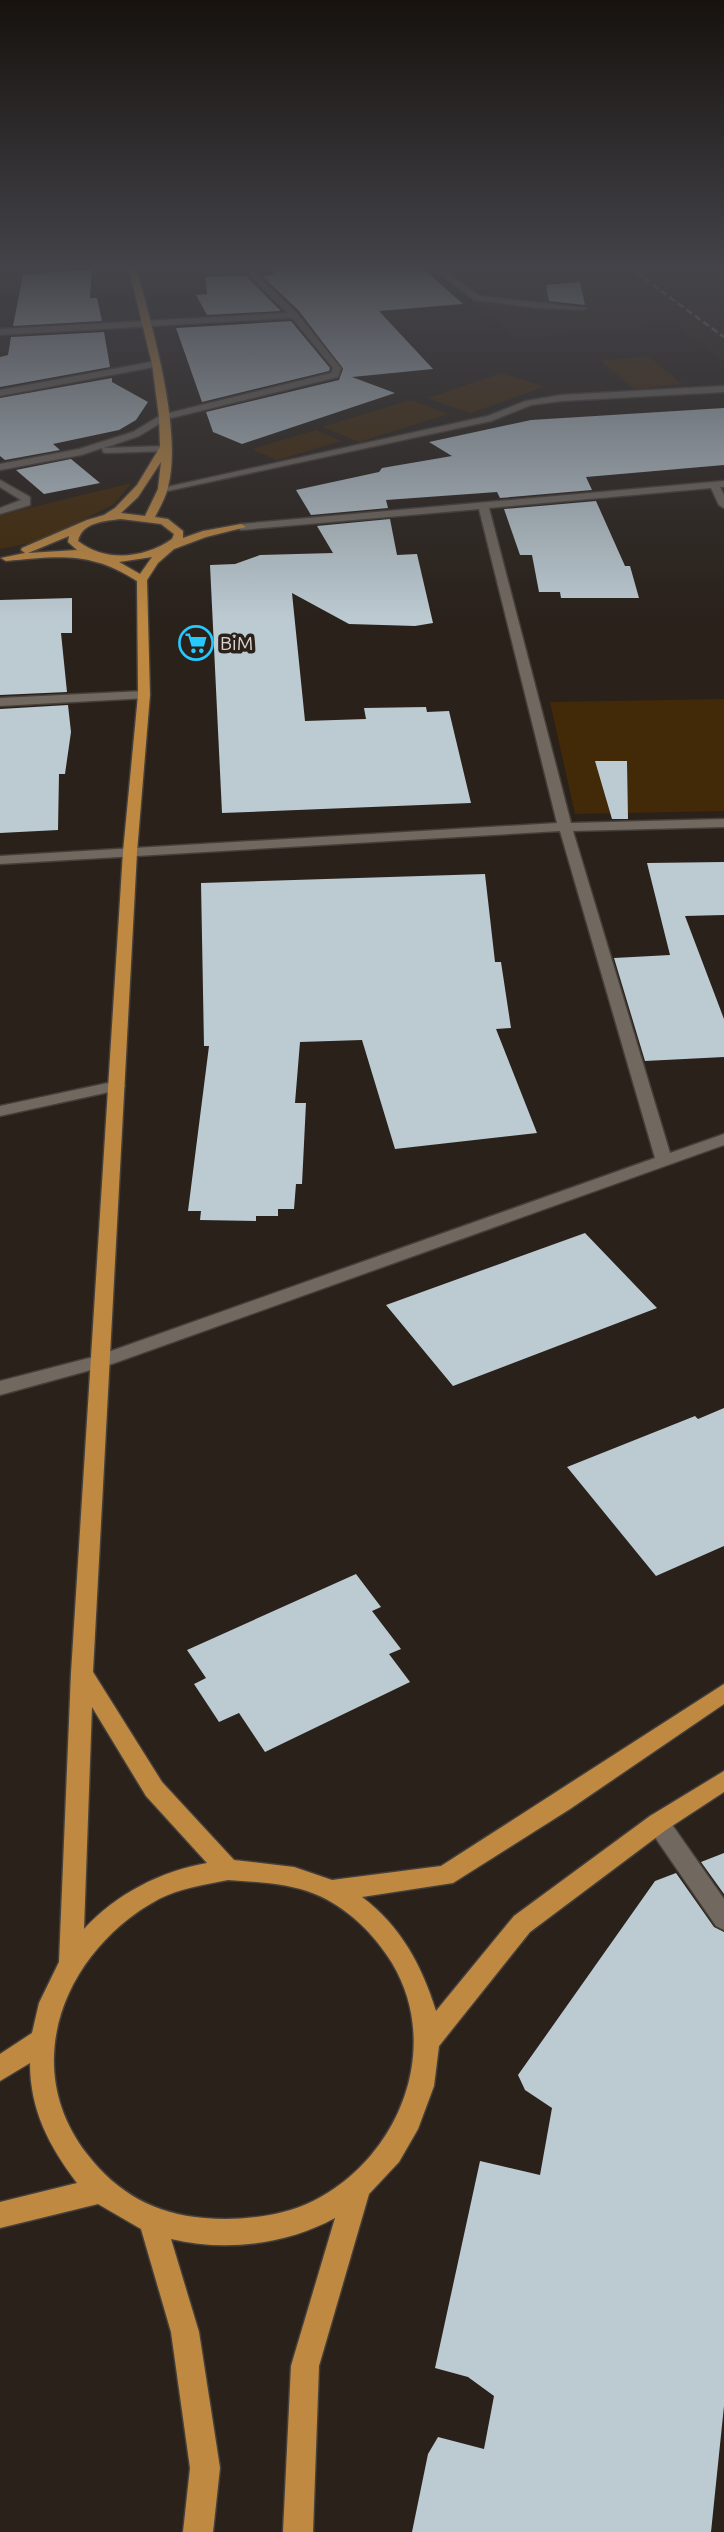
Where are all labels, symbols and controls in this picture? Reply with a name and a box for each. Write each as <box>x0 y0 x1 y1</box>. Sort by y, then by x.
supermarket icon: BiM <box>177 624 215 662</box>
place label: BiM <box>220 632 253 654</box>

